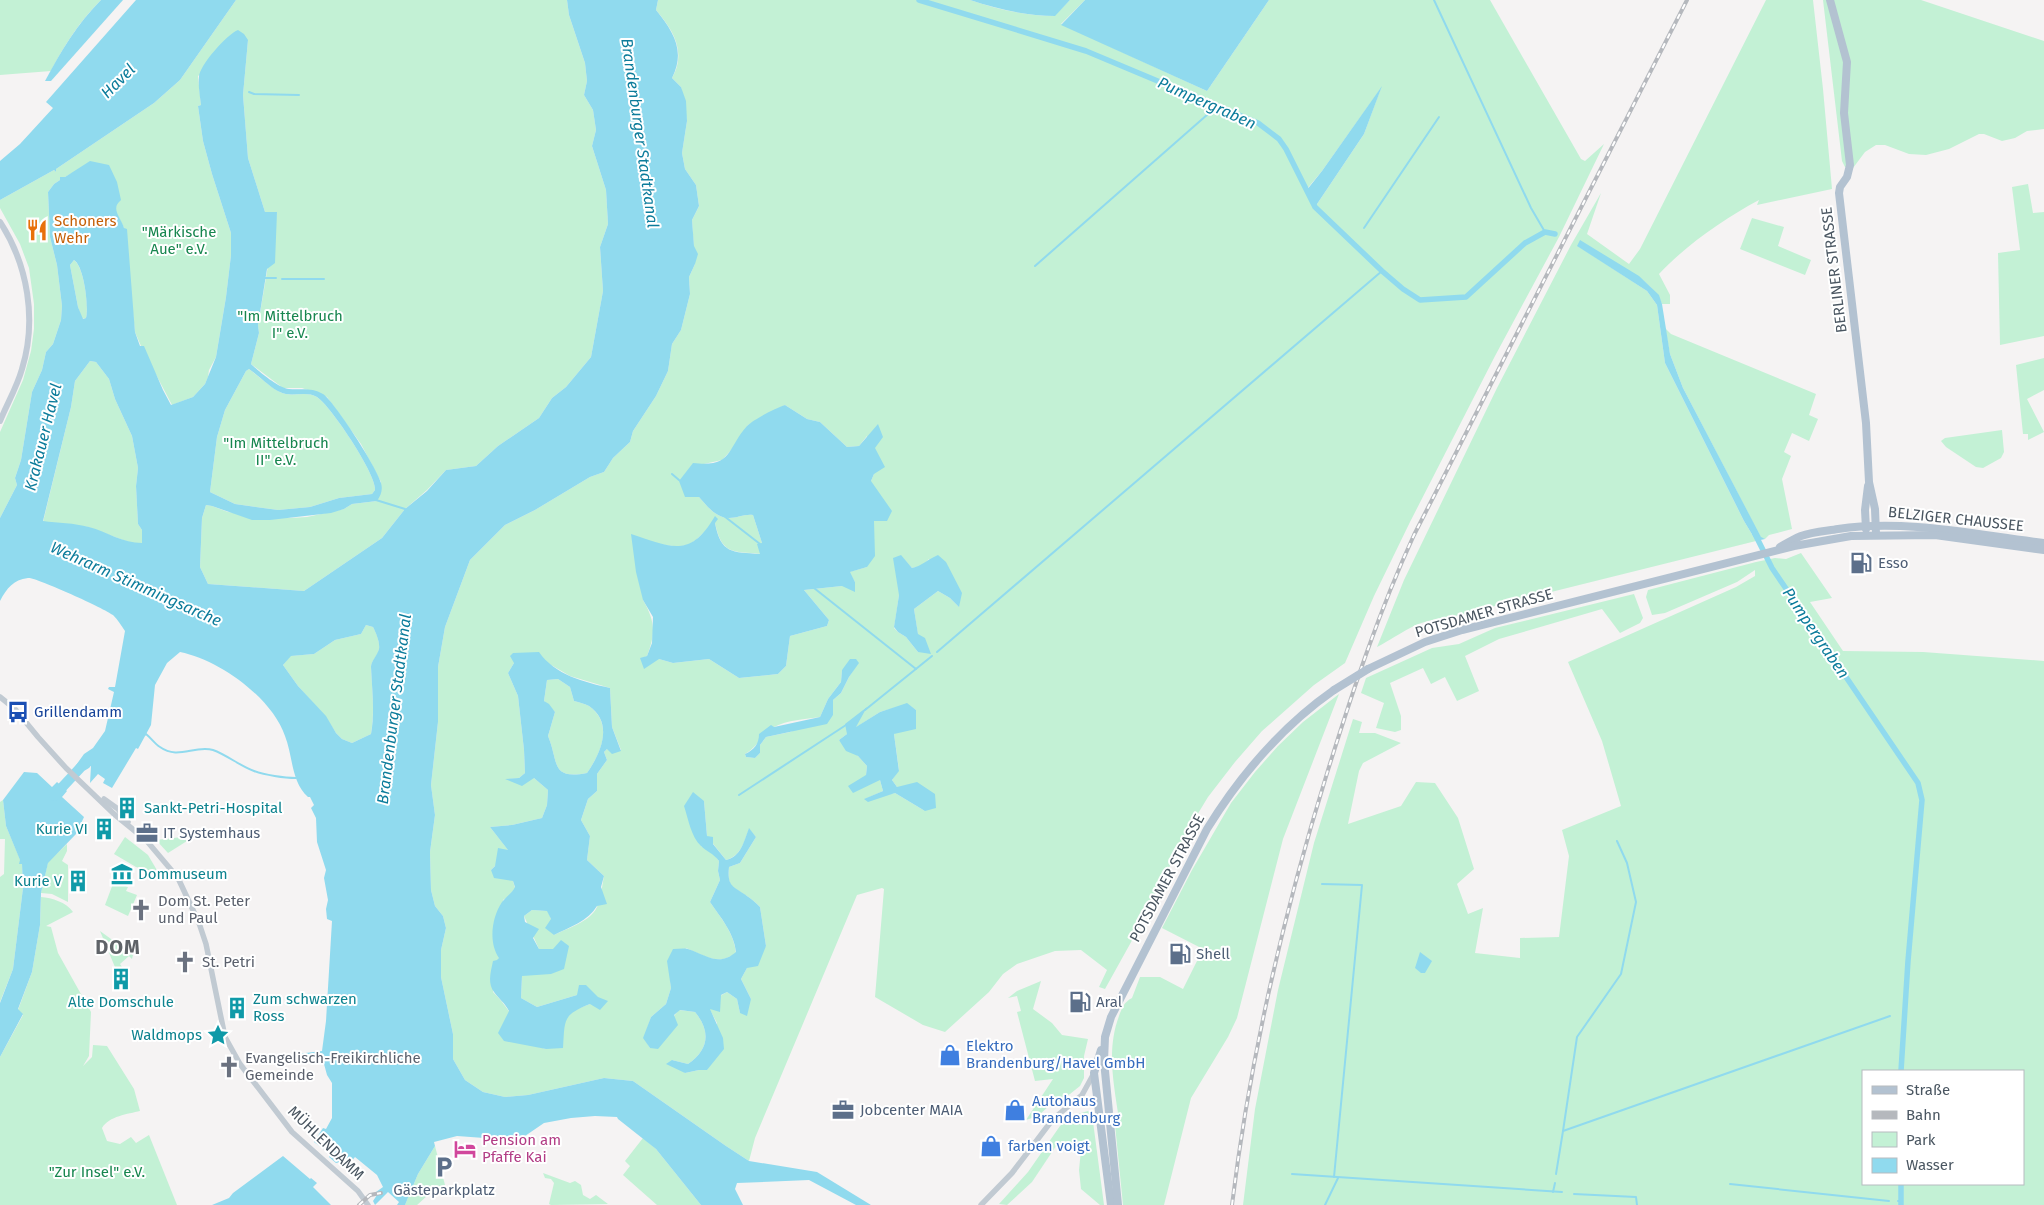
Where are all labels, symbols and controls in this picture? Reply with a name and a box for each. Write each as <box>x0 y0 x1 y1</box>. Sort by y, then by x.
water label: Brandenburger Stadtkanal <box>617 37 663 229</box>
water label: Havel <box>97 60 139 102</box>
water label: Pumpergraben <box>1155 73 1259 133</box>
street label: BERLINER STRASSE <box>1817 206 1851 334</box>
place label: Schoners Wehr <box>54 212 116 247</box>
restaurant icon: Schoners Wehr <box>24 217 50 243</box>
park label: "Märkische Aue" e.V. <box>142 223 216 258</box>
park label: "Im Mittelbruch I" e.V. <box>237 307 343 342</box>
water label: Krakauer Havel <box>20 381 66 493</box>
park label: "Im Mittelbruch II" e.V. <box>223 434 329 469</box>
street label: BELZIGER CHAUSSEE <box>1887 503 2025 535</box>
water label: Wehrarm Stimmingsarche <box>48 538 224 630</box>
fuel station icon: Esso <box>1848 550 1874 576</box>
place label: Esso <box>1878 554 1909 572</box>
water label: Pumpergraben <box>1779 584 1853 682</box>
street label: POTSDAMER STRASSE <box>1413 585 1555 641</box>
water label: Brandenburger Stadtkanal <box>373 613 415 805</box>
bus stop icon: Grillendamm <box>5 699 31 725</box>
place label: Grillendamm <box>34 703 122 721</box>
building icon: Sankt-Petri-Hospital <box>114 795 140 821</box>
place label: Sankt-Petri-Hospital <box>144 799 283 817</box>
street label: POTSDAMER STRASSE <box>1126 811 1208 945</box>
building icon: Kurie VI <box>91 816 117 842</box>
place label: Kurie VI <box>36 820 88 838</box>
office icon: IT Systemhaus <box>134 820 160 846</box>
place label: IT Systemhaus <box>163 824 260 842</box>
museum icon: Dommuseum <box>109 861 135 887</box>
place label: Dommuseum <box>138 865 228 883</box>
building icon: Kurie V <box>65 868 91 894</box>
place label: Kurie V <box>14 872 63 890</box>
place label: Dom St. Peter und Paul <box>158 892 250 927</box>
church icon: Dom St. Peter und Paul <box>128 897 154 923</box>
district label: DOM <box>95 935 141 959</box>
fuel station icon: Shell <box>1167 941 1193 967</box>
place label: Shell <box>1196 945 1231 963</box>
church icon: St. Petri <box>172 949 198 975</box>
place label: St. Petri <box>202 953 255 971</box>
building icon: Alte Domschule <box>108 966 134 992</box>
fuel station icon: Aral <box>1067 989 1093 1015</box>
place label: Zum schwarzen Ross <box>253 990 357 1025</box>
place label: Alte Domschule <box>68 993 174 1011</box>
place label: Aral <box>1096 993 1123 1011</box>
building icon: Zum schwarzen Ross <box>224 995 250 1021</box>
place icon: Waldmops <box>205 1022 231 1048</box>
place label: Waldmops <box>131 1026 202 1044</box>
place label: Elektro Brandenburg/Havel GmbH <box>966 1037 1146 1072</box>
shop icon: Elektro Brandenburg/Havel GmbH <box>937 1042 963 1068</box>
place label: Evangelisch-Freikirchliche Gemeinde <box>245 1049 421 1084</box>
church icon: Evangelisch-Freikirchliche Gemeinde <box>216 1054 242 1080</box>
legend <box>1862 1070 2024 1185</box>
text: Straße <box>1906 1081 1950 1099</box>
place label: Autohaus Brandenburg <box>1032 1092 1120 1127</box>
office icon: Jobcenter MAIA <box>830 1097 856 1123</box>
shop icon: Autohaus Brandenburg <box>1002 1097 1028 1123</box>
place label: Jobcenter MAIA <box>860 1101 963 1119</box>
street label: MÜHLENDAMM <box>284 1102 368 1184</box>
text: Bahn <box>1906 1106 1941 1124</box>
place label: Pension am Pfaffe Kai <box>482 1131 561 1166</box>
text: Park <box>1906 1131 1936 1149</box>
shop icon: farben voigt <box>978 1133 1004 1159</box>
hotel icon: Pension am Pfaffe Kai <box>452 1136 478 1162</box>
place label: farben voigt <box>1008 1137 1091 1155</box>
parking icon: Gästeparkplatz <box>431 1154 457 1180</box>
text: Wasser <box>1906 1156 1954 1174</box>
park label: "Zur Insel" e.V. <box>49 1163 145 1181</box>
place label: Gästeparkplatz <box>393 1181 495 1199</box>

